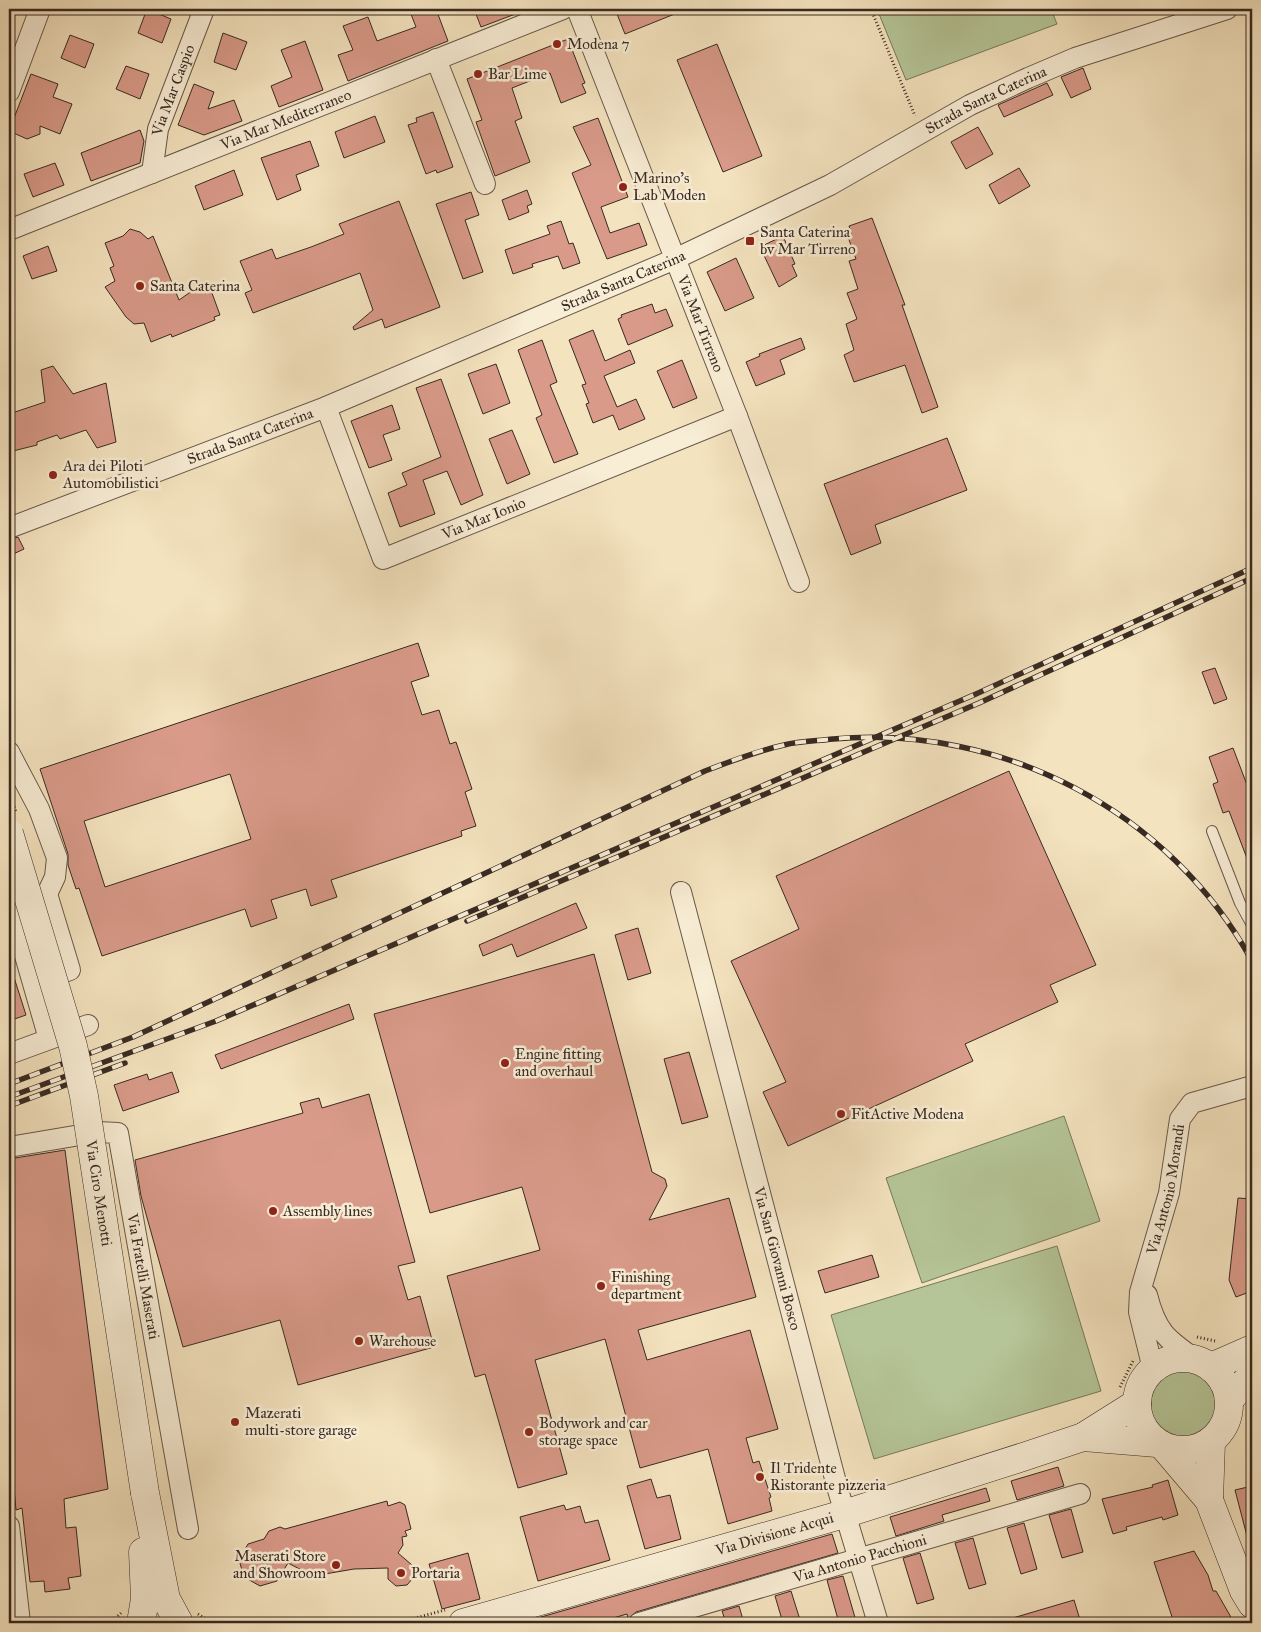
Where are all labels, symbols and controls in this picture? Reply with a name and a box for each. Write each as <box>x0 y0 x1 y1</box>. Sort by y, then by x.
place label: Modena 7 <box>567 35 629 53</box>
marker: Modena 7 <box>551 38 563 50</box>
street label: Via Mar Caspio <box>148 42 199 138</box>
street label: Strada Santa Caterina <box>922 62 1050 138</box>
place label: Bar Lime <box>488 65 547 83</box>
marker: Bar Lime <box>472 68 484 80</box>
street label: Via Mar Mediterraneo <box>217 85 354 154</box>
place label: Marino's Lab Moden <box>633 169 706 204</box>
marker: Marino's Lab Moden <box>617 181 629 193</box>
place label: Santa Caterina bv Mar Tirreno <box>760 223 856 258</box>
marker: Santa Caterina bv Mar Tirreno <box>744 235 756 247</box>
street label: Strada Santa Caterina <box>558 246 689 315</box>
street label: Via Mar Tirreno <box>673 272 728 375</box>
place label: Santa Caterina <box>150 277 241 295</box>
marker: Santa Caterina <box>134 280 146 292</box>
street label: Strada Santa Caterina <box>185 404 316 468</box>
place label: Ara dei Piloti Automobilistici <box>62 457 159 492</box>
marker: Ara dei Piloti Automobilistici <box>47 469 59 481</box>
street label: Via Mar Ionio <box>438 493 528 544</box>
place label: Engine fitting and overhaul <box>515 1045 602 1080</box>
marker: Engine fitting and overhaul <box>499 1057 511 1069</box>
place label: FitActive Modena <box>851 1105 964 1123</box>
marker: FitActive Modena <box>835 1108 847 1120</box>
street label: Via Antonio Morandi <box>1142 1123 1188 1257</box>
street label: Via Ciro Menotti <box>82 1138 116 1248</box>
street label: Via San Giovanni Bosco <box>750 1184 805 1332</box>
place label: Assembly lines <box>282 1202 372 1220</box>
marker: Assembly lines <box>267 1205 279 1217</box>
street label: Via Fratelli Maserati <box>123 1211 163 1341</box>
place label: Finishing department <box>611 1268 682 1303</box>
marker: Finishing department <box>595 1280 607 1292</box>
place label: Warehouse <box>369 1332 436 1350</box>
marker: Warehouse <box>353 1335 365 1347</box>
place label: Mazerati multi-store garage <box>245 1404 357 1439</box>
place label: Bodywork and car storage space <box>539 1414 648 1449</box>
marker: Mazerati multi-store garage <box>229 1416 241 1428</box>
marker: Bodywork and car storage space <box>523 1426 535 1438</box>
place label: Il Tridente Ristorante pizzeria <box>770 1459 886 1494</box>
marker: Il Tridente Ristorante pizzeria <box>754 1471 766 1483</box>
street label: Via Divisione Acqui <box>712 1508 836 1560</box>
street label: Via Antonio Pacchioni <box>790 1530 929 1587</box>
place label: Maserati Store and Showroom <box>233 1547 326 1582</box>
marker: Maserati Store and Showroom <box>330 1559 342 1571</box>
place label: Portaria <box>411 1564 461 1582</box>
marker: Portaria <box>395 1567 407 1579</box>

